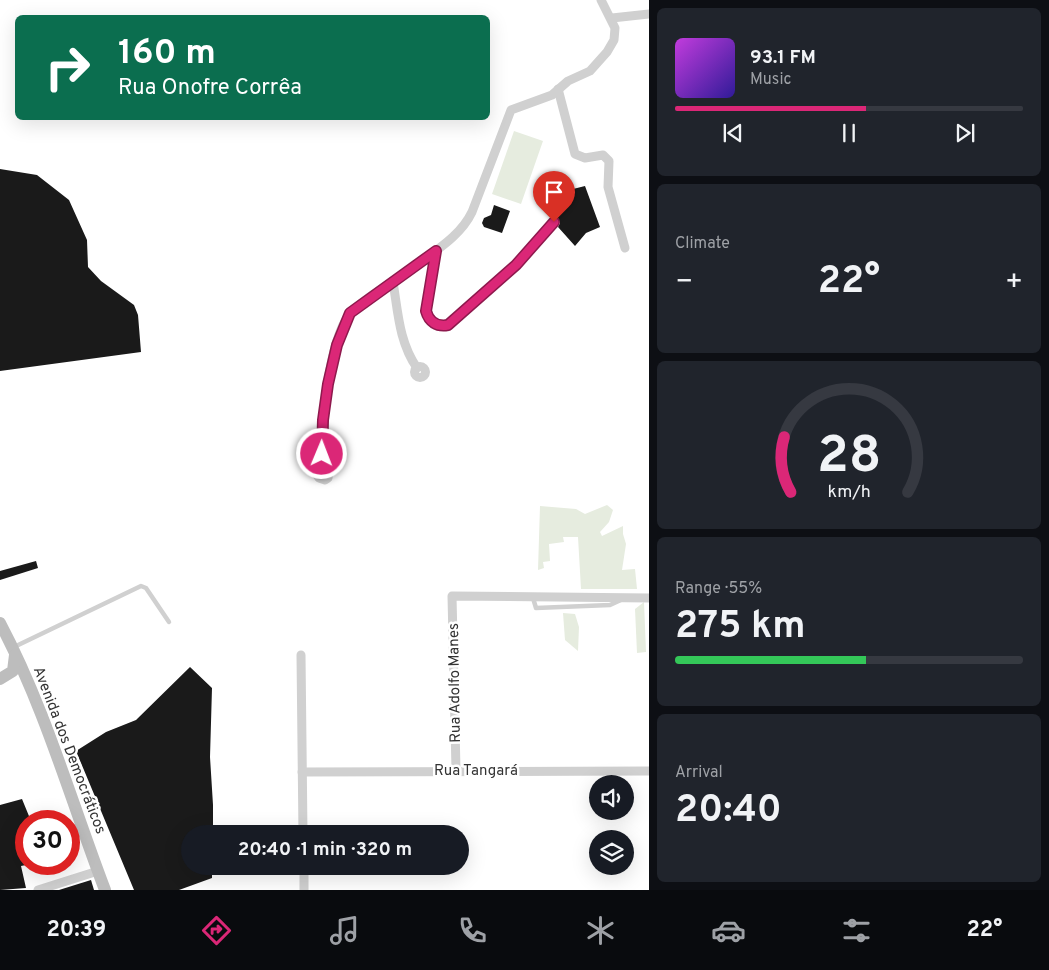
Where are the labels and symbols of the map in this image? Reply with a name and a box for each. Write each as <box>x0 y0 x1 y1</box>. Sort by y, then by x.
pin <box>533 171 575 222</box>
position arrow <box>295 427 347 479</box>
street label: Rua Adolfo Manes <box>445 623 466 743</box>
street label: Avenida dos Democráticos <box>28 664 109 837</box>
street label: Rua Tangará <box>434 762 518 781</box>
speed limit sign: 30 <box>15 810 80 875</box>

